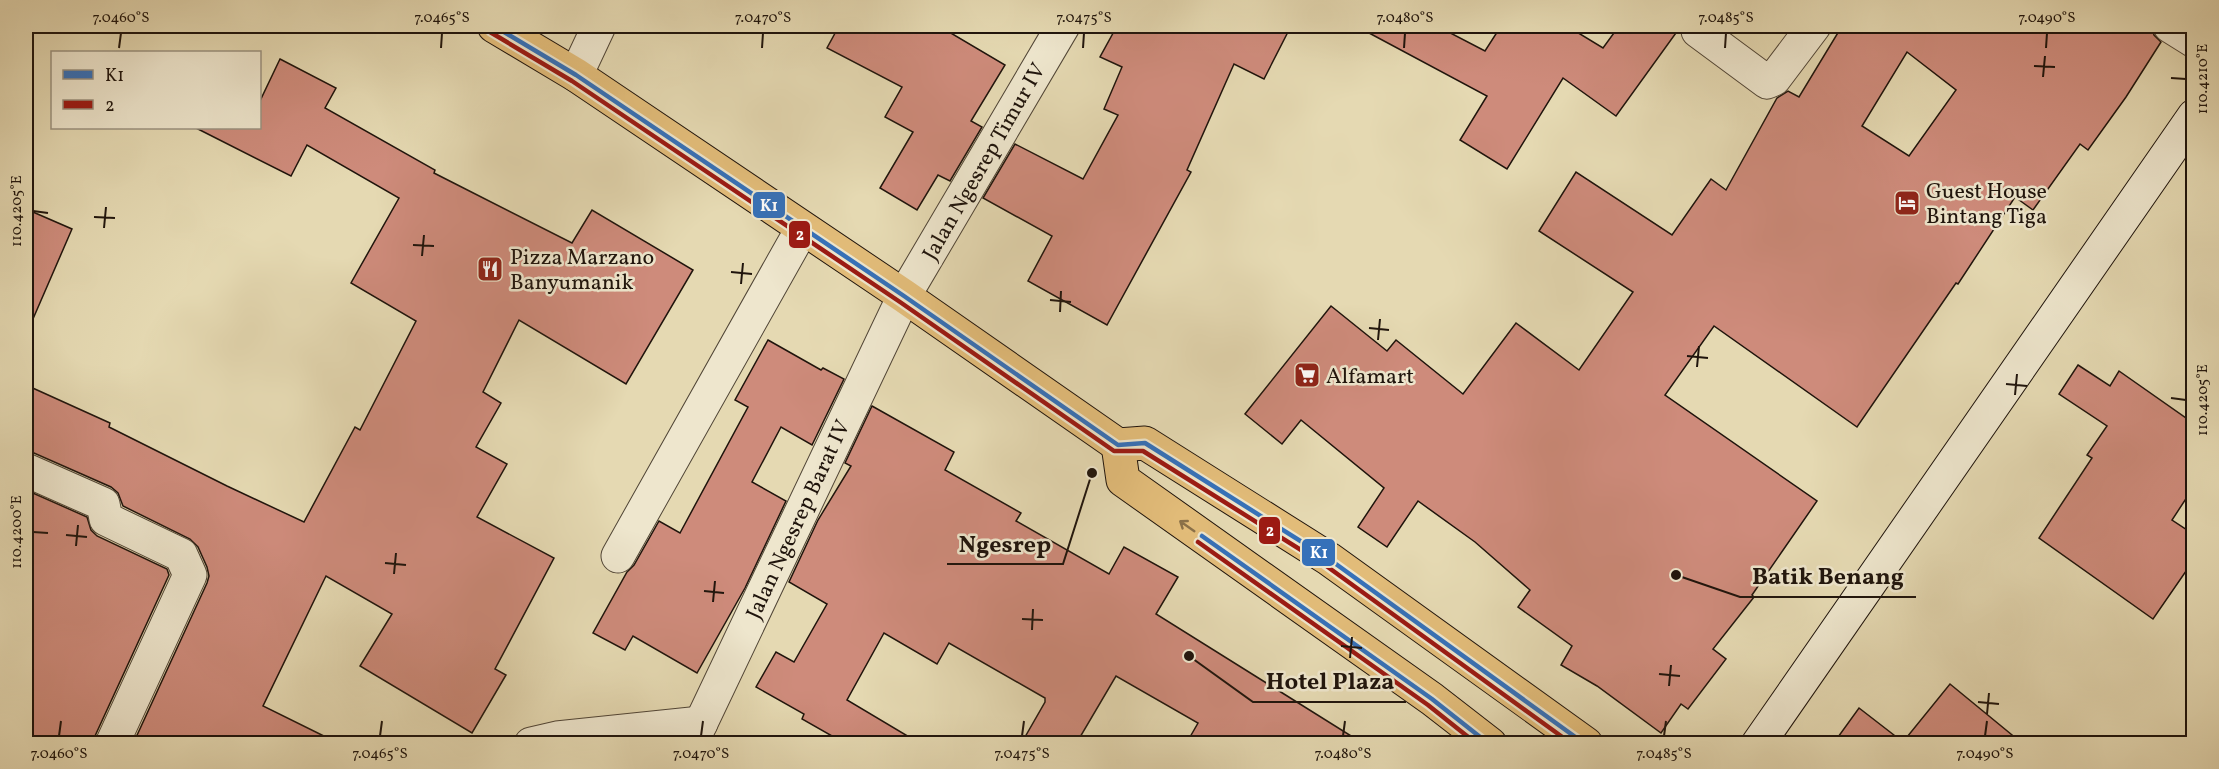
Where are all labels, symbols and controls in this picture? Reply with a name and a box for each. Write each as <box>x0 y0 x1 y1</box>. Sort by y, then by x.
text: 7.0460°S <box>92 8 150 29</box>
text: 7.0465°S <box>414 8 470 29</box>
text: 7.0470°S <box>735 8 791 29</box>
text: 7.0475°S <box>1056 8 1112 29</box>
text: 7.0480°S <box>1377 8 1434 29</box>
text: 7.0485°S <box>1698 8 1754 29</box>
text: 7.0490°S <box>2018 8 2076 29</box>
text: 110.4210°E <box>2193 44 2214 114</box>
legend <box>51 51 261 129</box>
street label: Jalan Ngesrep Timur IV <box>916 58 1054 267</box>
text: K1 <box>105 64 124 89</box>
text: 2 <box>105 94 115 119</box>
text: 110.4205°E <box>7 175 28 247</box>
place label: Guest House Bintang Tiga <box>1926 177 2047 233</box>
hotel icon: Guest House Bintang Tiga <box>1892 188 1922 218</box>
line badge: K1 <box>752 191 786 219</box>
text: K1 <box>760 196 778 218</box>
line badge: 2 <box>788 220 811 249</box>
text: 2 <box>796 225 804 247</box>
place label: Pizza Marzano Banyumanik <box>510 243 654 299</box>
restaurant icon: Pizza Marzano Banyumanik <box>475 254 505 284</box>
supermarket icon: Alfamart <box>1292 360 1322 390</box>
place label: Alfamart <box>1326 362 1414 393</box>
text: 110.4205°E <box>2193 364 2214 436</box>
street label: Jalan Ngesrep Barat IV <box>739 415 859 625</box>
text: 110.4200°E <box>7 495 28 569</box>
line badge: 2 <box>1258 516 1281 545</box>
one-way arrow <box>1179 519 1195 532</box>
text: 2 <box>1266 521 1274 543</box>
callout: Ngesrep <box>947 522 1063 564</box>
text: Ngesrep <box>959 529 1051 563</box>
line badge: K1 <box>1301 538 1336 567</box>
text: K1 <box>1310 543 1328 565</box>
callout: Batik Benang <box>1740 555 1916 597</box>
text: Batik Benang <box>1752 561 1904 595</box>
callout: Hotel Plaza <box>1253 660 1406 702</box>
text: Hotel Plaza <box>1266 666 1394 700</box>
text: 7.0460°S <box>30 744 88 765</box>
text: 7.0465°S <box>352 744 408 765</box>
text: 7.0470°S <box>673 744 729 765</box>
text: 7.0475°S <box>994 744 1050 765</box>
text: 7.0480°S <box>1315 744 1372 765</box>
text: 7.0485°S <box>1636 744 1692 765</box>
text: 7.0490°S <box>1956 744 2014 765</box>

